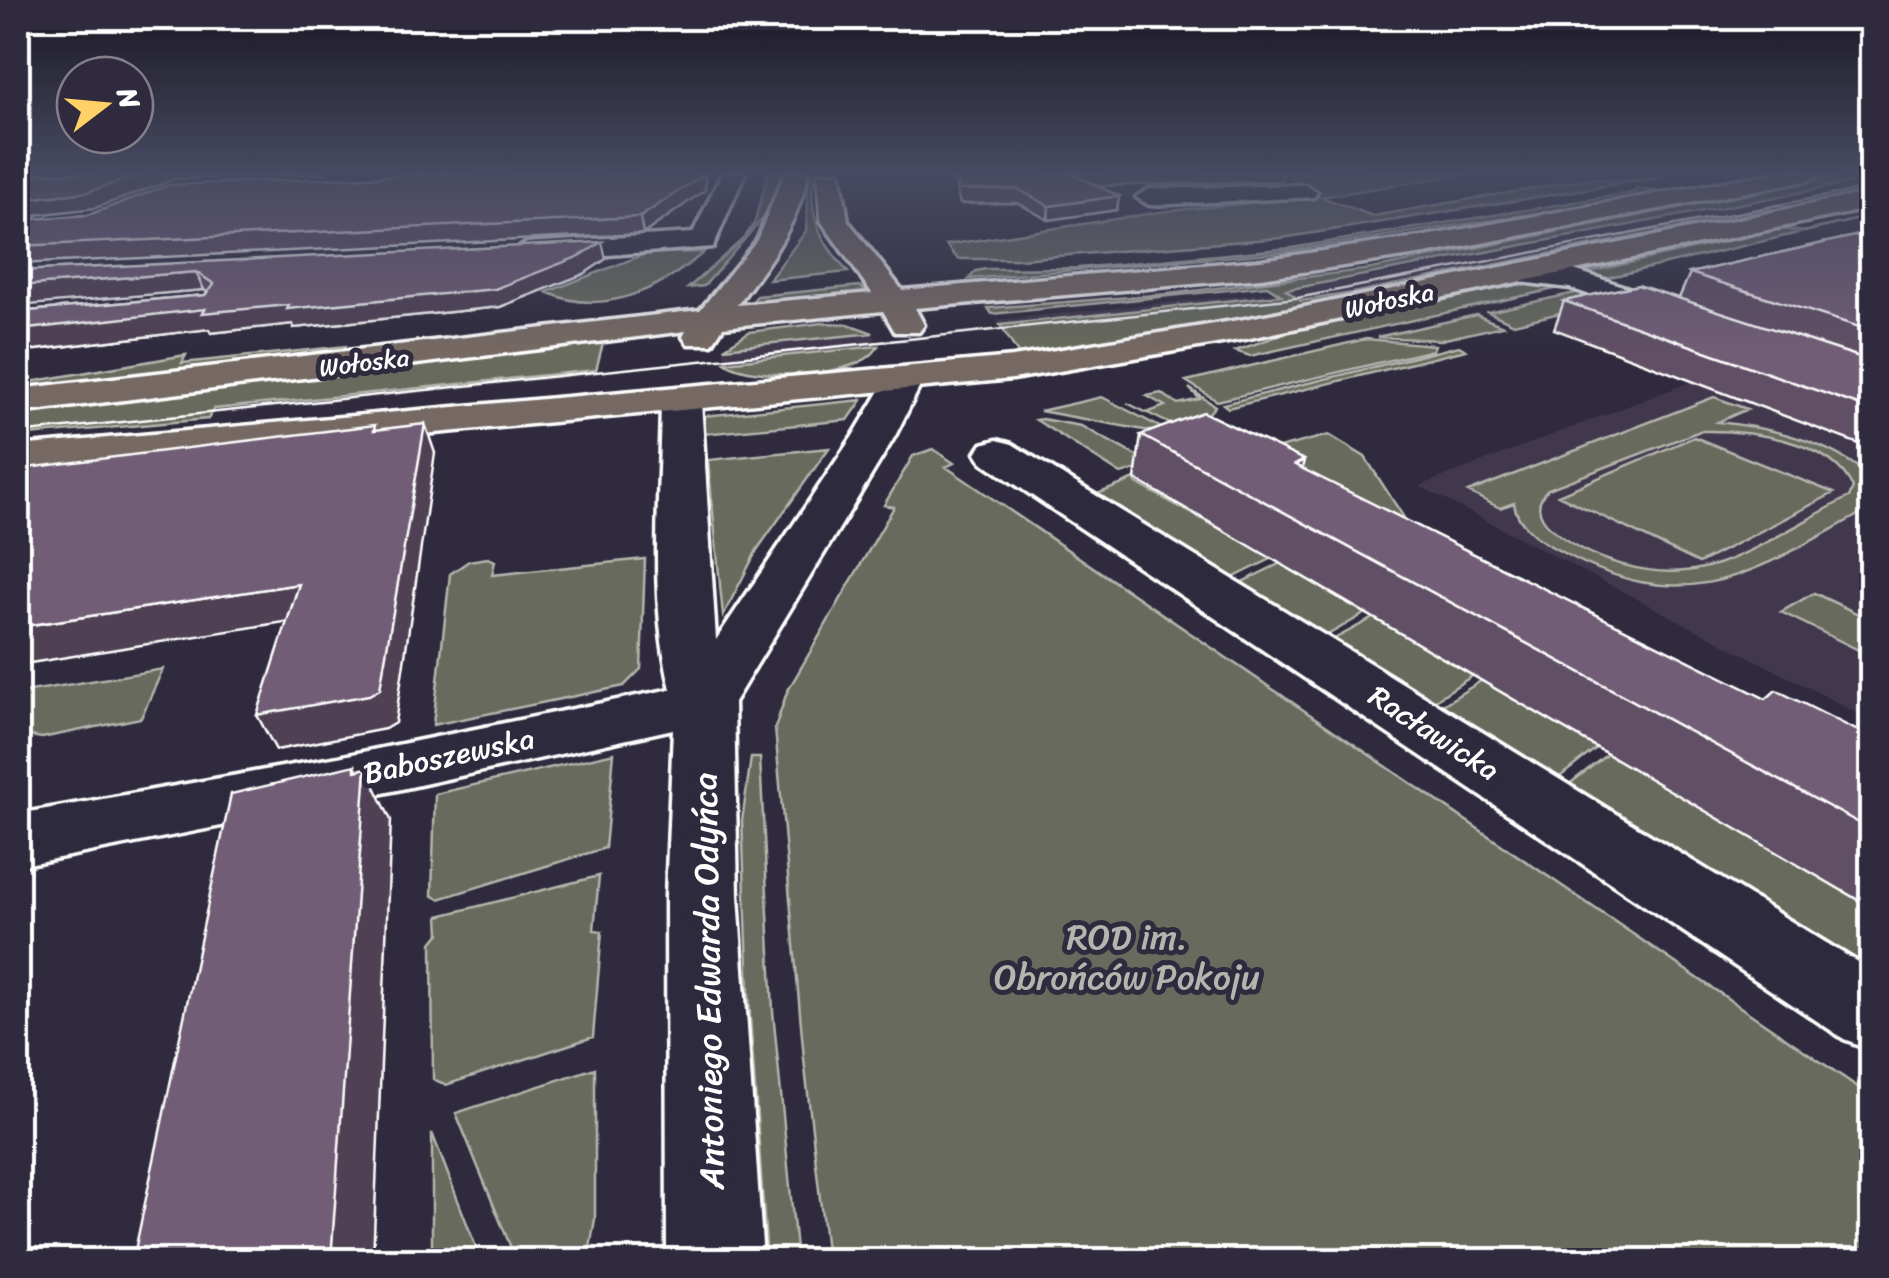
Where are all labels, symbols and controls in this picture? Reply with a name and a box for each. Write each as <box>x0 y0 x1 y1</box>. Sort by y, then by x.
north arrow <box>55 55 155 155</box>
text: N <box>102 81 155 115</box>
street label: Wołoska <box>1340 269 1438 332</box>
street label: Wołoska <box>317 335 412 390</box>
street label: Racławicka <box>1357 670 1511 796</box>
street label: Baboszewska <box>358 712 540 800</box>
street label: Antoniego Edwarda Odyńca <box>673 772 743 1191</box>
park label: ROD im. Obrońców Pokoju <box>994 906 1260 1008</box>

